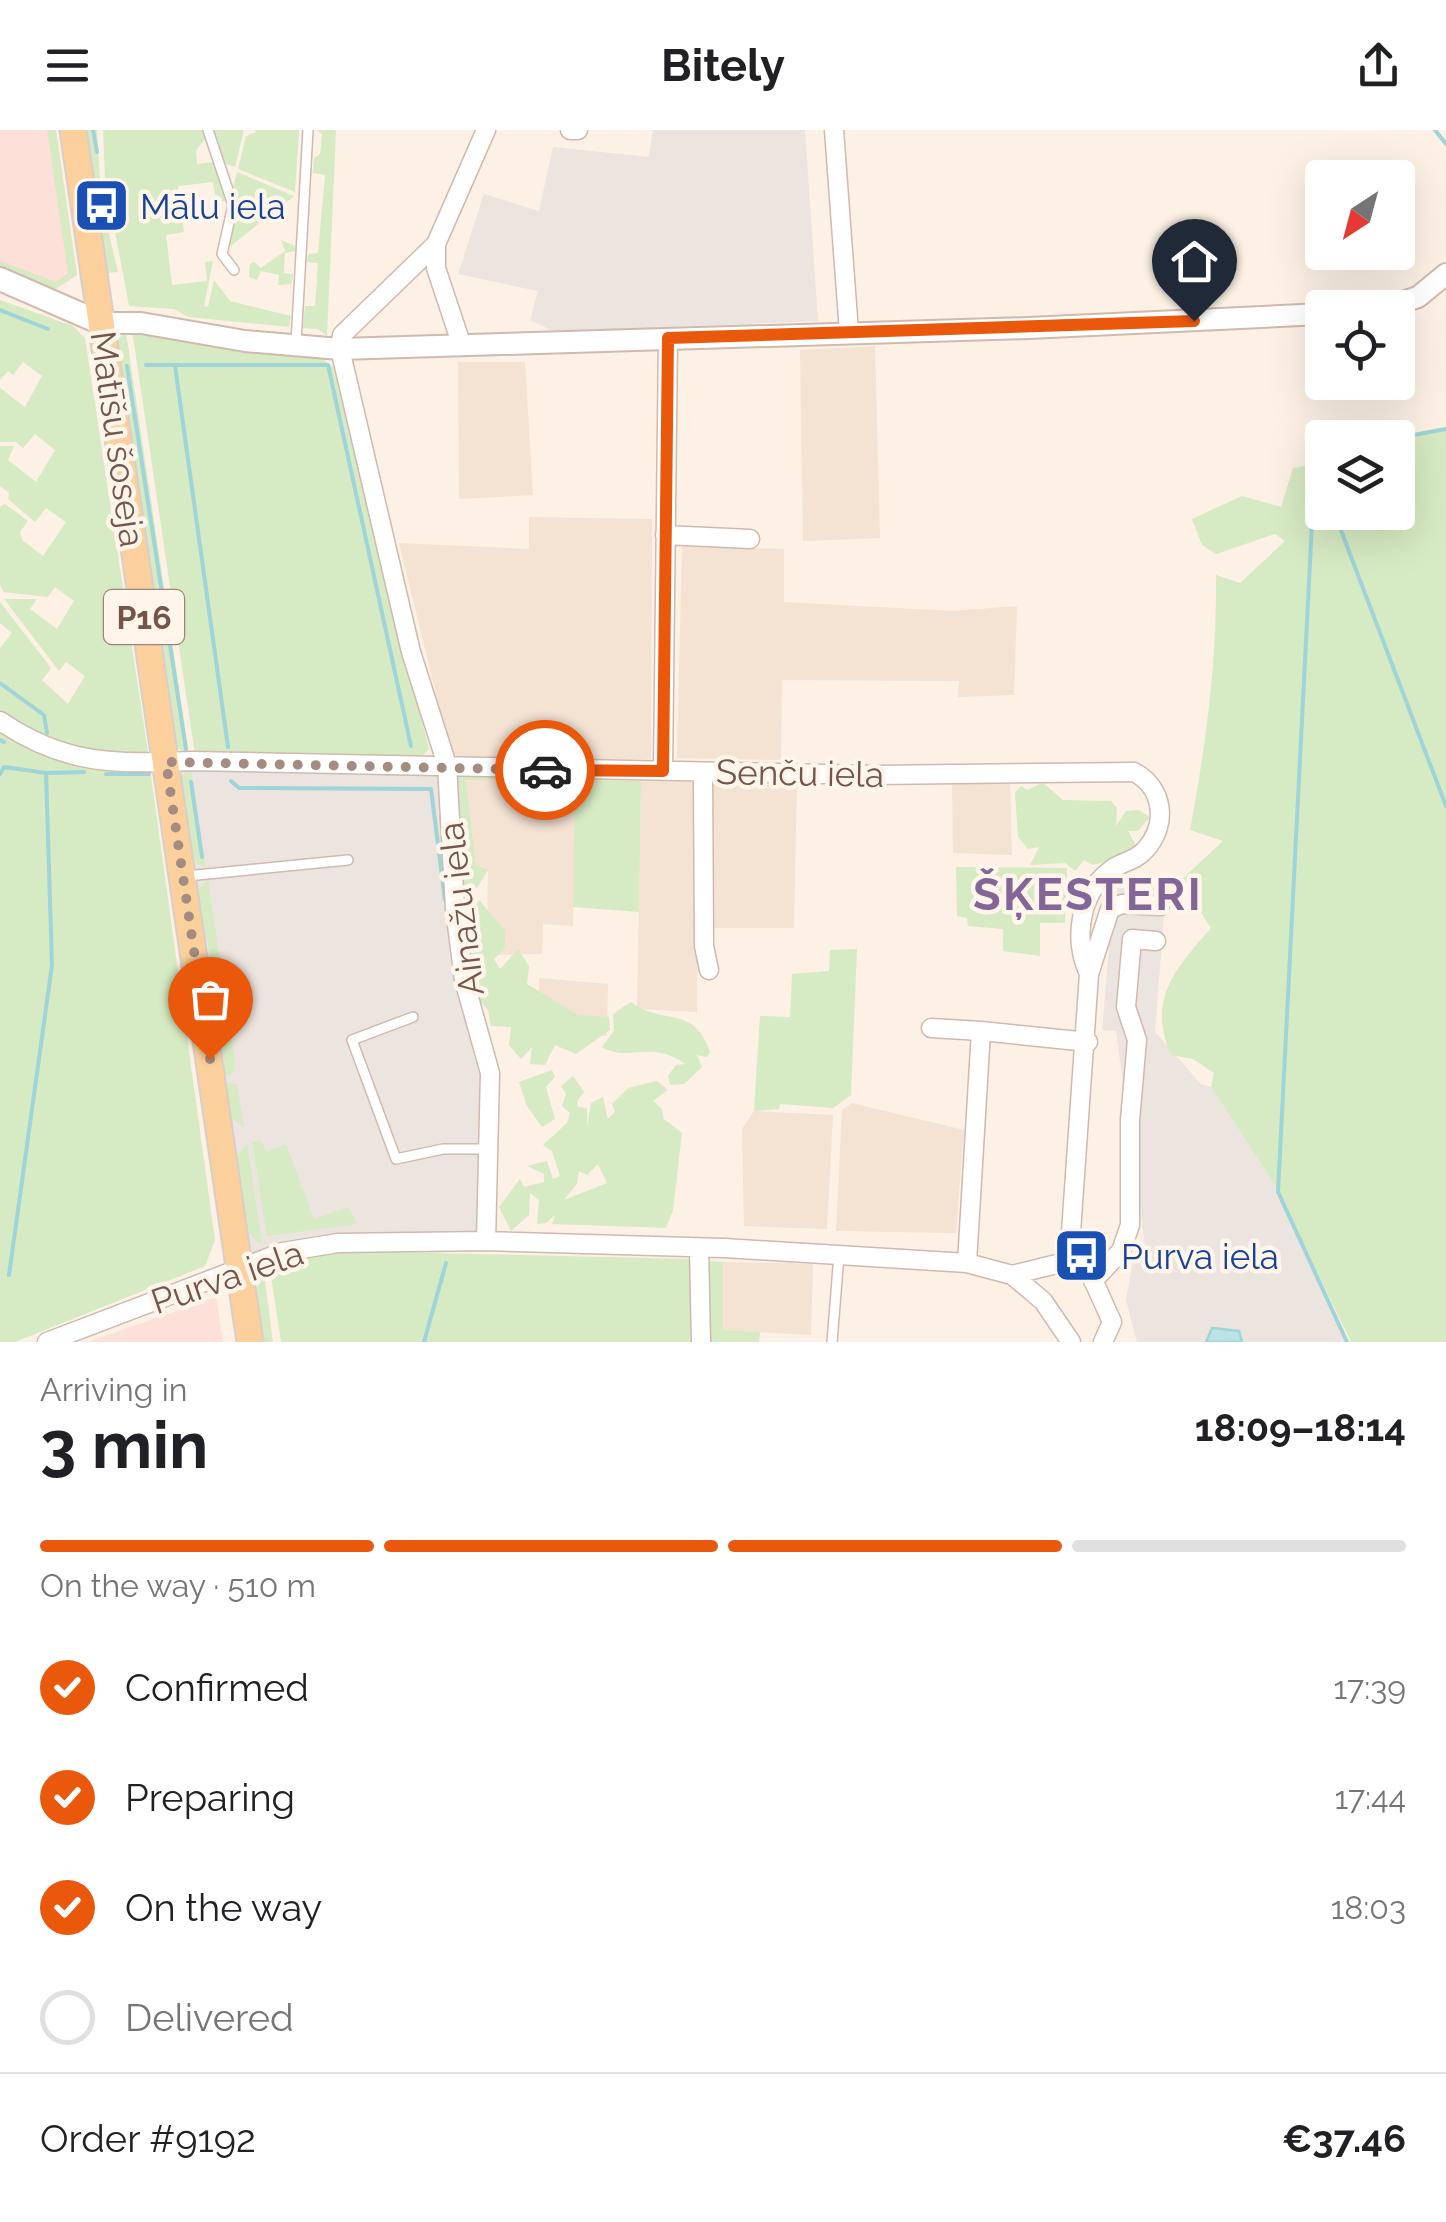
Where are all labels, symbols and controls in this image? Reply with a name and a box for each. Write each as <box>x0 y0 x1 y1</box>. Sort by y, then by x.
icon: menu <box>40 38 95 93</box>
icon: share <box>1351 38 1406 93</box>
text: Bitely <box>661 39 785 92</box>
north arrow <box>1305 160 1415 270</box>
map controls <box>1305 160 1415 530</box>
bus stop icon: Mālu iela <box>71 176 131 236</box>
place label: Mālu iela <box>140 186 286 227</box>
pin <box>1152 219 1237 322</box>
icon: home <box>1167 234 1222 289</box>
button: locate <box>1305 290 1415 400</box>
street label: Matīšu šoseja <box>83 328 153 550</box>
button: layers <box>1305 420 1415 530</box>
road number: P16 <box>104 590 184 644</box>
courier <box>495 720 595 820</box>
icon: car <box>518 743 573 798</box>
street label: Senču iela <box>716 751 884 795</box>
street label: Ainažu iela <box>430 820 492 998</box>
district label: ŠĶESTERI <box>973 868 1203 921</box>
pin <box>168 957 253 1060</box>
icon: bag <box>183 972 238 1027</box>
bus stop icon: Purva iela <box>1052 1226 1112 1286</box>
street label: Purva iela <box>146 1232 308 1322</box>
place label: Purva iela <box>1121 1236 1279 1277</box>
text: Arriving in <box>40 1371 187 1408</box>
text: 18:09–18:14 <box>1195 1405 1406 1450</box>
text: 3 min <box>40 1407 208 1483</box>
text: On the way · 510 m <box>40 1567 316 1604</box>
icon: check <box>40 1660 95 1715</box>
text: Confirmed <box>125 1665 309 1710</box>
text: 17:39 <box>1333 1669 1406 1706</box>
icon: check <box>40 1770 95 1825</box>
text: Preparing <box>125 1775 295 1820</box>
text: 17:44 <box>1334 1779 1406 1816</box>
icon: check <box>40 1880 95 1935</box>
text: On the way <box>125 1885 322 1930</box>
text: 18:03 <box>1331 1889 1406 1926</box>
text: Delivered <box>125 1995 294 2040</box>
text: Order #9192 <box>40 2116 256 2161</box>
text: €37.46 <box>1282 2116 1406 2161</box>

